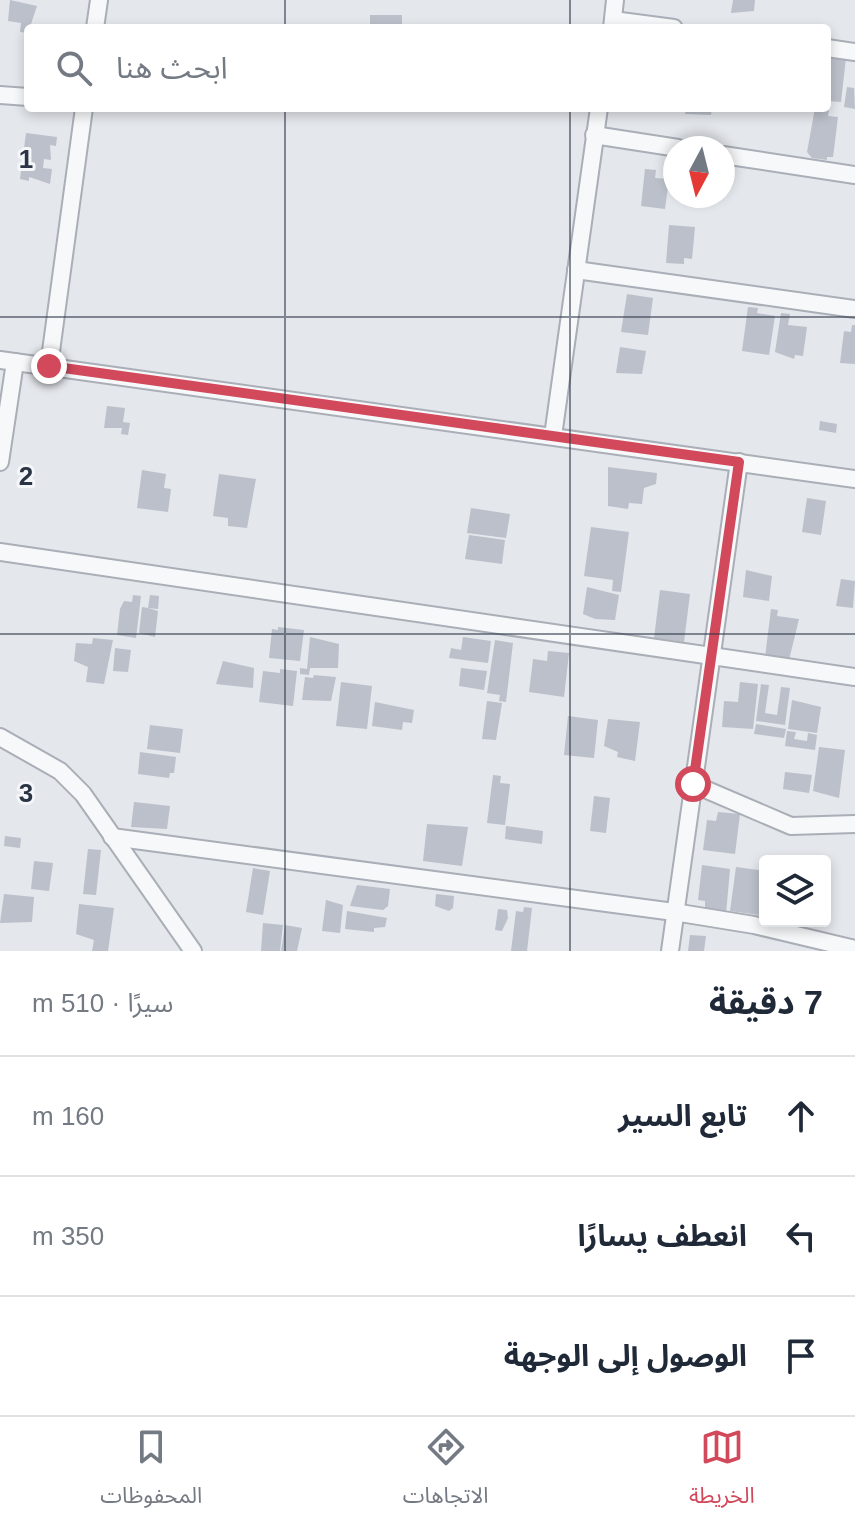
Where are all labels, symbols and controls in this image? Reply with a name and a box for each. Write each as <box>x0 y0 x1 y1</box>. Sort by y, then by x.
search box <box>24 24 831 112</box>
icon: search <box>52 46 96 90</box>
text: ابحث هنا <box>116 51 228 84</box>
north arrow <box>663 136 735 208</box>
text: 1 <box>19 144 33 174</box>
route end <box>31 348 67 384</box>
text: 2 <box>19 461 33 491</box>
route start <box>675 766 711 802</box>
text: 3 <box>19 778 33 808</box>
map controls <box>759 855 831 927</box>
button: layers <box>759 855 831 927</box>
text: 7 دقيقة <box>709 983 823 1021</box>
text: سيرًا · 510 m <box>32 988 173 1018</box>
icon: ahead <box>779 1094 823 1138</box>
text: تابع السير <box>618 1099 747 1132</box>
text: 160 m <box>32 1101 104 1131</box>
icon: left <box>779 1214 823 1258</box>
text: انعطف يسارًا <box>578 1219 747 1252</box>
text: 350 m <box>32 1221 104 1251</box>
icon: arrive <box>779 1334 823 1378</box>
text: الوصول إلى الوجهة <box>504 1339 747 1372</box>
tab: المحفوظات <box>100 1425 202 1519</box>
tab: الاتجاهات <box>403 1425 489 1519</box>
tab: الخريطة <box>689 1425 755 1519</box>

